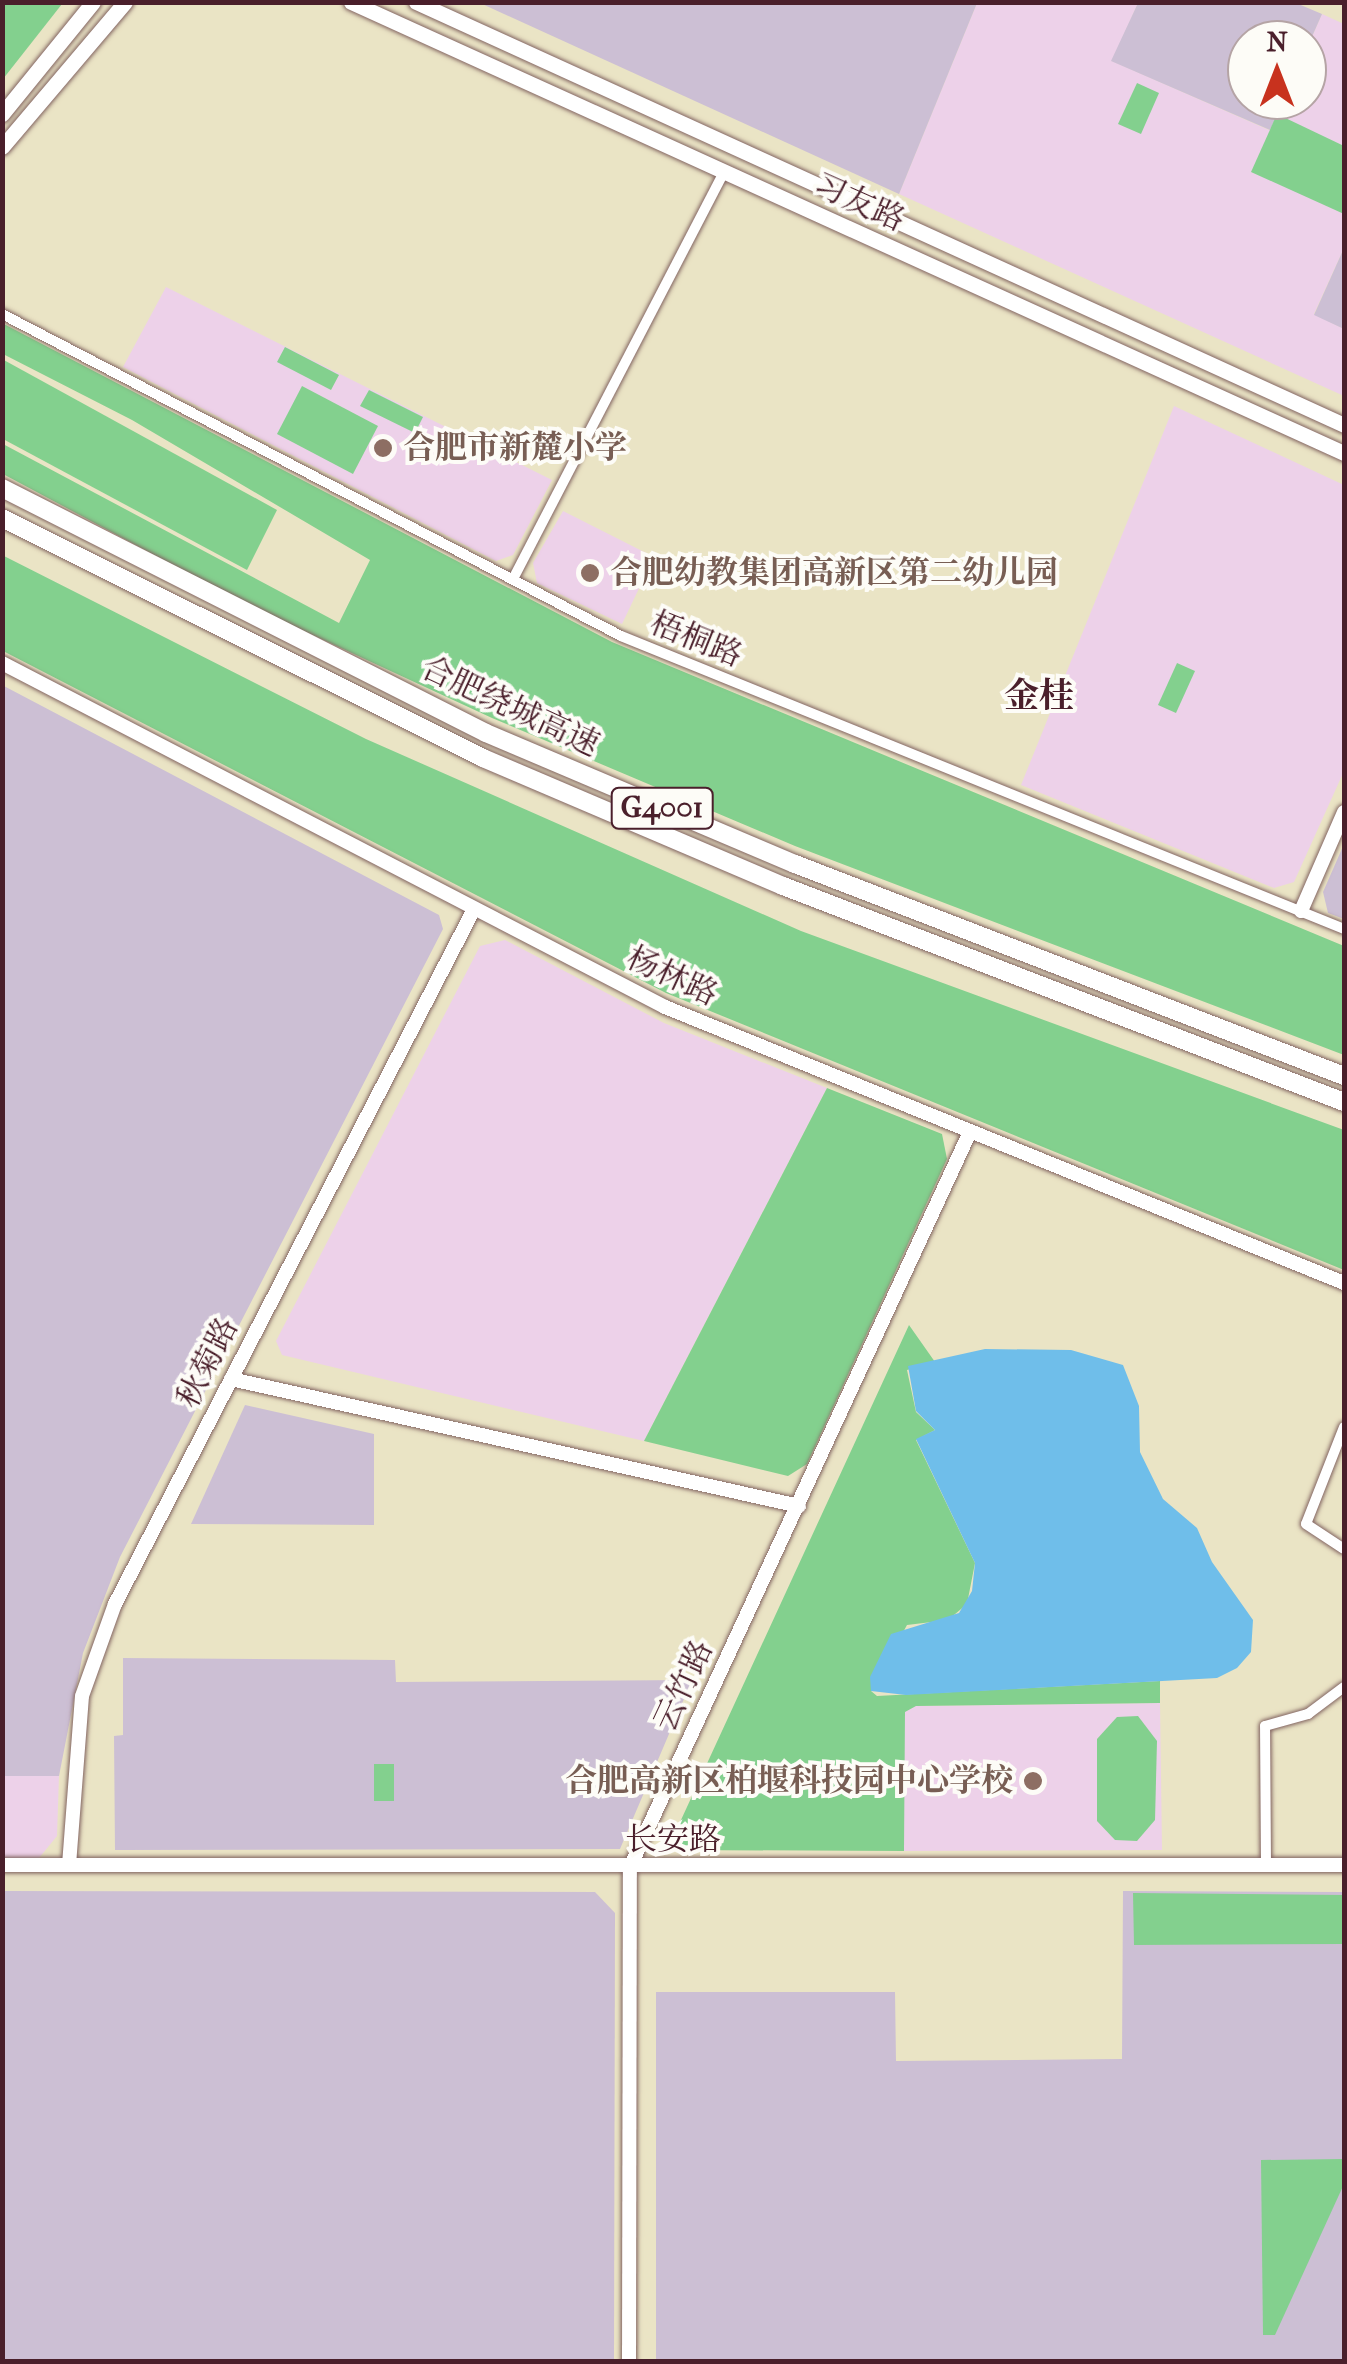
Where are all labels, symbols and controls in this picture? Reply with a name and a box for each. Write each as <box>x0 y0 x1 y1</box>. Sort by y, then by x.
north arrow <box>1227 20 1327 120</box>
text: N <box>1266 25 1288 58</box>
street label: 习友路 <box>807 166 911 240</box>
place label: 合肥市新麓小学 <box>403 429 627 467</box>
marker: 合肥市新麓小学 <box>372 437 394 459</box>
place label: 合肥幼教集团高新区第二幼儿园 <box>610 554 1058 592</box>
marker: 合肥幼教集团高新区第二幼儿园 <box>579 562 601 584</box>
street label: 梧桐路 <box>644 604 748 676</box>
street label: 合肥绕城高速 <box>415 649 605 765</box>
district label: 金桂 <box>1004 675 1074 717</box>
road number: G4001 <box>610 783 714 833</box>
street label: 杨林路 <box>620 939 724 1015</box>
street label: 秋菊路 <box>169 1312 247 1414</box>
street label: 云竹路 <box>646 1634 722 1738</box>
place label: 合肥高新区柏堰科技园中心学校 <box>565 1762 1013 1800</box>
marker: 合肥高新区柏堰科技园中心学校 <box>1022 1770 1044 1792</box>
street label: 长安路 <box>625 1821 721 1859</box>

